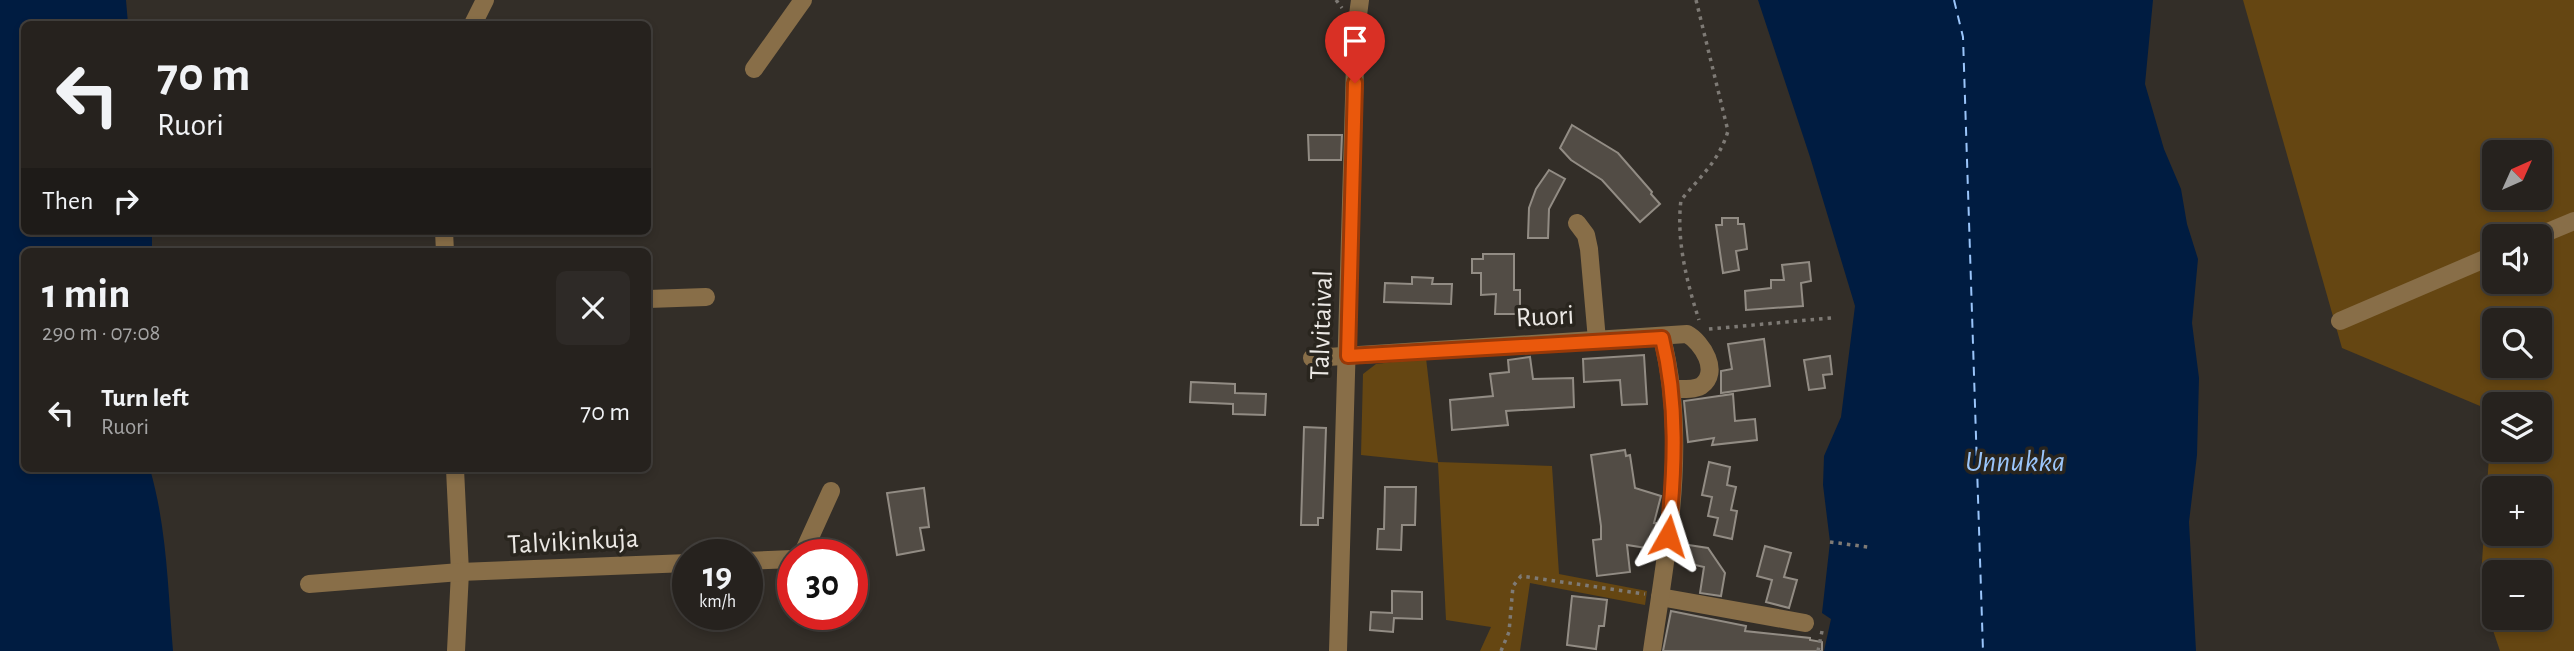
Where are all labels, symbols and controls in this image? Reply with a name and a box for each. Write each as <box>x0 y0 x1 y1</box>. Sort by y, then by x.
pin <box>1325 11 1385 83</box>
icon: arrive <box>1336 22 1374 60</box>
icon: left <box>42 49 133 140</box>
text: 70 m <box>157 51 251 100</box>
text: Ruori <box>157 109 224 141</box>
north arrow <box>2482 140 2552 210</box>
map controls <box>2482 140 2552 630</box>
icon: right <box>107 182 145 220</box>
text: Then <box>42 188 93 214</box>
button: sound <box>2482 224 2552 294</box>
street label: Talvitaival <box>1306 269 1338 381</box>
button: close <box>556 271 630 345</box>
text: 1 min <box>42 273 131 315</box>
street label: Ruori <box>1515 301 1575 333</box>
button: search <box>2482 308 2552 378</box>
text: 290 m · 07:08 <box>42 322 161 345</box>
text: Turn left <box>101 385 189 411</box>
button: layers <box>2482 392 2552 462</box>
icon: left <box>42 394 80 432</box>
text: 70 m <box>580 399 630 425</box>
text: Ruori <box>101 416 149 439</box>
water label: Unnukka <box>1965 447 2065 477</box>
button: + <box>2482 476 2552 546</box>
position arrow <box>1631 499 1705 573</box>
street label: Talvikinkuja <box>506 525 640 559</box>
speed limit sign: 30 <box>777 539 868 630</box>
text: 19 <box>703 558 732 593</box>
button: − <box>2482 560 2552 630</box>
text: km/h <box>699 593 736 611</box>

